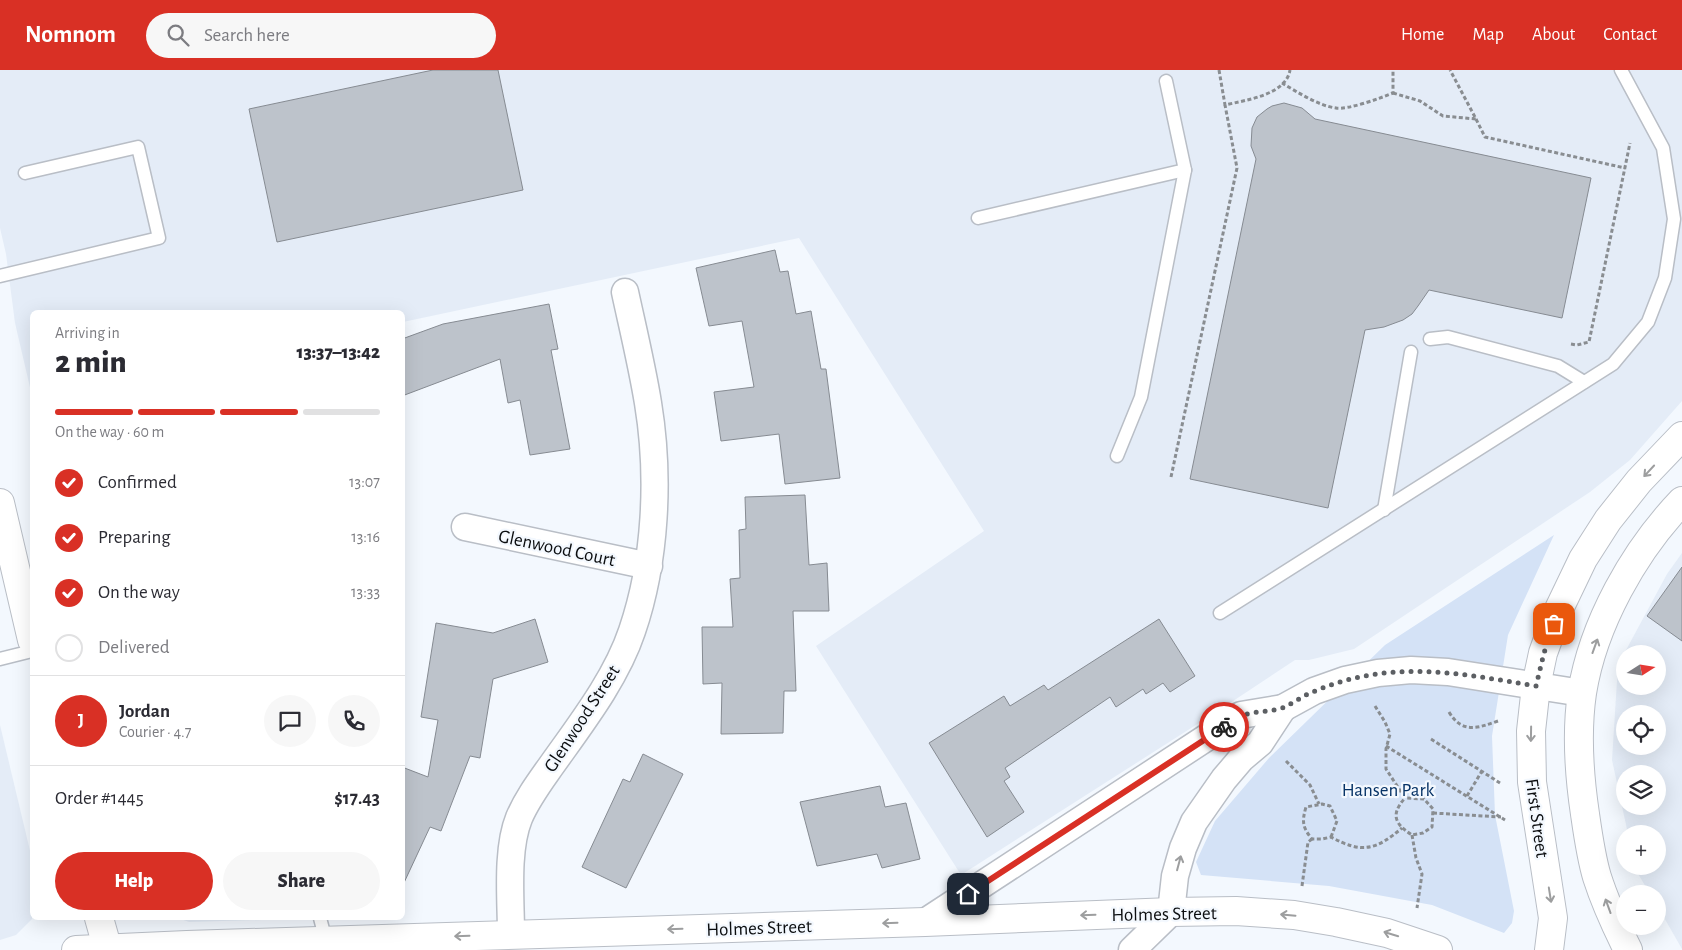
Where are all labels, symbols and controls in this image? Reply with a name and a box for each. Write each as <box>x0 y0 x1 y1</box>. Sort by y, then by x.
search box <box>146 13 496 58</box>
icon: search <box>164 21 192 49</box>
text: Nomnom <box>25 23 116 47</box>
text: Search here <box>204 26 290 45</box>
text: Home <box>1401 26 1444 44</box>
text: Map <box>1472 26 1504 44</box>
text: About <box>1532 26 1575 44</box>
text: Contact <box>1603 26 1657 44</box>
text: Arriving in <box>55 325 120 341</box>
text: 13:37–13:42 <box>296 343 380 362</box>
text: 2 min <box>55 346 127 378</box>
text: On the way · 60 m <box>55 424 164 440</box>
one-way arrow <box>1643 465 1655 478</box>
icon: check <box>55 469 83 497</box>
text: Confirmed <box>98 473 177 492</box>
text: 13:07 <box>349 474 380 490</box>
icon: check <box>55 524 83 552</box>
street label: Glenwood Court <box>497 527 617 570</box>
text: Preparing <box>98 528 171 547</box>
text: 13:16 <box>351 529 380 545</box>
icon: check <box>55 579 83 607</box>
text: On the way <box>98 583 180 602</box>
text: 13:33 <box>351 584 380 600</box>
pin <box>1533 603 1575 645</box>
icon: bag <box>1540 610 1568 638</box>
text: Delivered <box>98 638 170 657</box>
one-way arrow <box>1591 638 1600 654</box>
north arrow <box>1616 645 1666 695</box>
map controls <box>1616 645 1666 935</box>
street label: Glenwood Street <box>541 662 624 776</box>
button: chat <box>264 695 316 747</box>
button: phone <box>328 695 380 747</box>
text: Jordan <box>119 702 170 721</box>
courier <box>1199 702 1249 752</box>
button: locate <box>1616 705 1666 755</box>
text: J <box>78 711 84 730</box>
icon: bike <box>1210 713 1238 741</box>
text: Courier · 4.7 <box>119 724 191 740</box>
one-way arrow <box>1527 726 1536 742</box>
button: layers <box>1616 765 1666 815</box>
street label: First Street <box>1522 777 1551 859</box>
park label: Hansen Park <box>1342 781 1435 800</box>
text: Order #1445 <box>55 789 144 808</box>
text: $17.43 <box>334 789 380 808</box>
button: + <box>1616 825 1666 875</box>
button: Help <box>55 852 213 910</box>
button: Share <box>223 852 380 910</box>
one-way arrow <box>1174 856 1184 872</box>
pin <box>947 873 989 915</box>
icon: home <box>954 880 982 908</box>
button: − <box>1616 885 1666 935</box>
one-way arrow <box>1545 887 1555 903</box>
one-way arrow <box>1602 898 1611 913</box>
street label: Holmes Street <box>1111 904 1217 925</box>
one-way arrow <box>1080 910 1096 920</box>
one-way arrow <box>1280 910 1296 920</box>
street label: Holmes Street <box>706 917 812 940</box>
one-way arrow <box>883 918 899 927</box>
one-way arrow <box>668 924 684 934</box>
one-way arrow <box>1384 929 1400 939</box>
one-way arrow <box>454 931 470 941</box>

